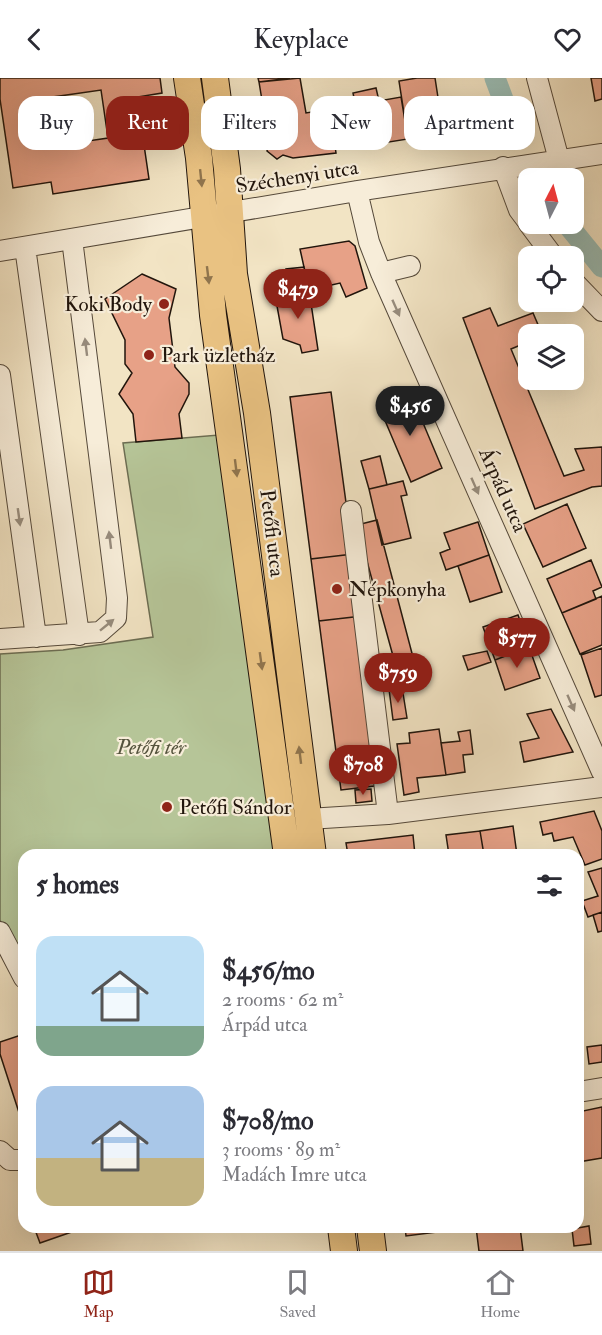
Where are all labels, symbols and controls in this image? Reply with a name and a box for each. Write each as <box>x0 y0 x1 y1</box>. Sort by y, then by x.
icon: back <box>18 23 51 56</box>
text: Keyplace <box>253 23 349 56</box>
icon: heart <box>551 23 584 56</box>
chip: Buy <box>18 96 94 150</box>
chip: Rent <box>106 96 189 150</box>
chip: Filters <box>201 96 298 150</box>
chip: New <box>310 96 392 150</box>
chip: Apartment <box>404 96 535 150</box>
street label: Széchenyi utca <box>234 154 360 200</box>
one-way arrow <box>196 168 206 187</box>
north arrow <box>518 168 584 234</box>
map controls <box>518 168 584 390</box>
button: locate <box>518 246 584 312</box>
one-way arrow <box>204 265 213 284</box>
pin: $479 <box>262 269 334 320</box>
text: $479 <box>277 276 319 301</box>
place label: Koki Body <box>64 291 153 318</box>
marker: Koki Body <box>157 297 171 311</box>
one-way arrow <box>392 299 402 317</box>
button: layers <box>518 324 584 390</box>
one-way arrow <box>81 337 91 356</box>
place label: Park üzletház <box>161 342 275 369</box>
marker: Park üzletház <box>142 348 156 362</box>
pin: $456 <box>374 386 446 437</box>
text: $456 <box>390 393 430 418</box>
street label: Árpád utca <box>472 443 534 537</box>
one-way arrow <box>231 458 241 477</box>
one-way arrow <box>471 478 480 495</box>
street label: Petőfi utca <box>253 488 291 579</box>
one-way arrow <box>15 507 24 526</box>
one-way arrow <box>105 531 115 550</box>
place label: Népkonyha <box>349 576 446 603</box>
marker: Népkonyha <box>330 582 344 596</box>
pin: $577 <box>481 618 553 669</box>
one-way arrow <box>99 619 115 632</box>
text: $577 <box>498 625 536 650</box>
one-way arrow <box>257 652 266 671</box>
pin: $759 <box>362 653 434 704</box>
text: $759 <box>378 660 418 685</box>
one-way arrow <box>567 694 577 712</box>
park label: Petőfi tér <box>115 734 187 761</box>
pin: $708 <box>327 745 399 796</box>
one-way arrow <box>296 746 305 765</box>
text: $708 <box>343 752 383 777</box>
place label: Petőfi Sándor <box>179 794 292 821</box>
marker: Petőfi Sándor <box>160 800 174 814</box>
text: 5 homes <box>36 869 119 901</box>
icon: filters <box>533 869 566 902</box>
text: $456/mo <box>222 955 315 987</box>
icon: home <box>84 960 156 1032</box>
text: 2 rooms · 62 m² <box>222 987 343 1012</box>
text: Árpád utca <box>222 1012 308 1037</box>
text: $708/mo <box>222 1105 313 1137</box>
icon: home <box>84 1110 156 1182</box>
text: 3 rooms · 89 m² <box>222 1137 340 1162</box>
text: Madách Imre utca <box>222 1162 367 1187</box>
tab: Map <box>82 1266 115 1322</box>
tab: Saved <box>279 1266 316 1322</box>
tab: Home <box>480 1266 520 1322</box>

